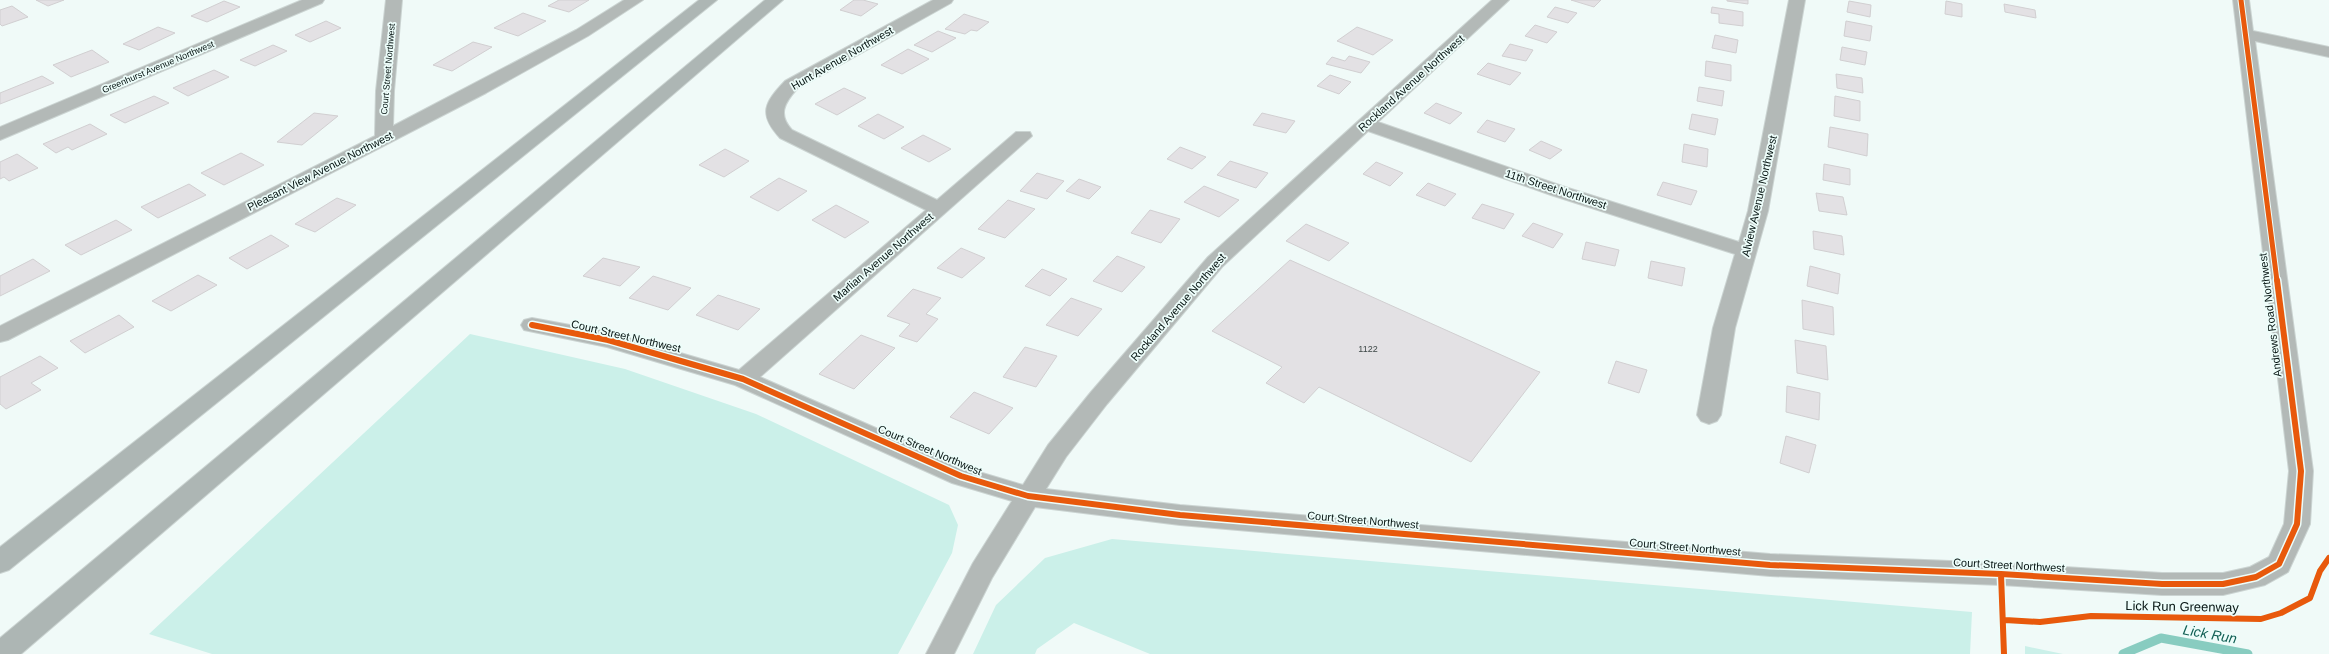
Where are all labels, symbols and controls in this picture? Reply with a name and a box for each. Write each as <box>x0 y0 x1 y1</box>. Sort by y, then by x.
street label: Court Street Northwest <box>379 22 397 115</box>
street label: Hunt Avenue Northwest <box>789 24 895 92</box>
street label: Rockland Avenue Northwest <box>1356 32 1466 134</box>
street label: Greenhurst Avenue Northwest <box>101 39 216 95</box>
street label: Pleasant View Avenue Northwest <box>245 129 395 213</box>
street label: Alview Avenue Northwest <box>1739 134 1779 258</box>
street label: 11th Street Northwest <box>1504 167 1608 211</box>
street label: Marlian Avenue Northwest <box>831 210 935 304</box>
street label: Rockland Avenue Northwest <box>1128 251 1228 363</box>
street label: Andrews Road Northwest <box>2256 252 2284 378</box>
street label: Court Street Northwest <box>570 318 682 354</box>
house number: 1122 <box>1358 344 1378 354</box>
street label: Court Street Northwest <box>876 423 984 477</box>
street label: Court Street Northwest <box>1307 509 1419 531</box>
street label: Court Street Northwest <box>1629 536 1741 558</box>
street label: Court Street Northwest <box>1953 556 2065 574</box>
street label: Lick Run Greenway <box>2125 598 2239 615</box>
water label: Lick Run <box>2182 621 2238 647</box>

